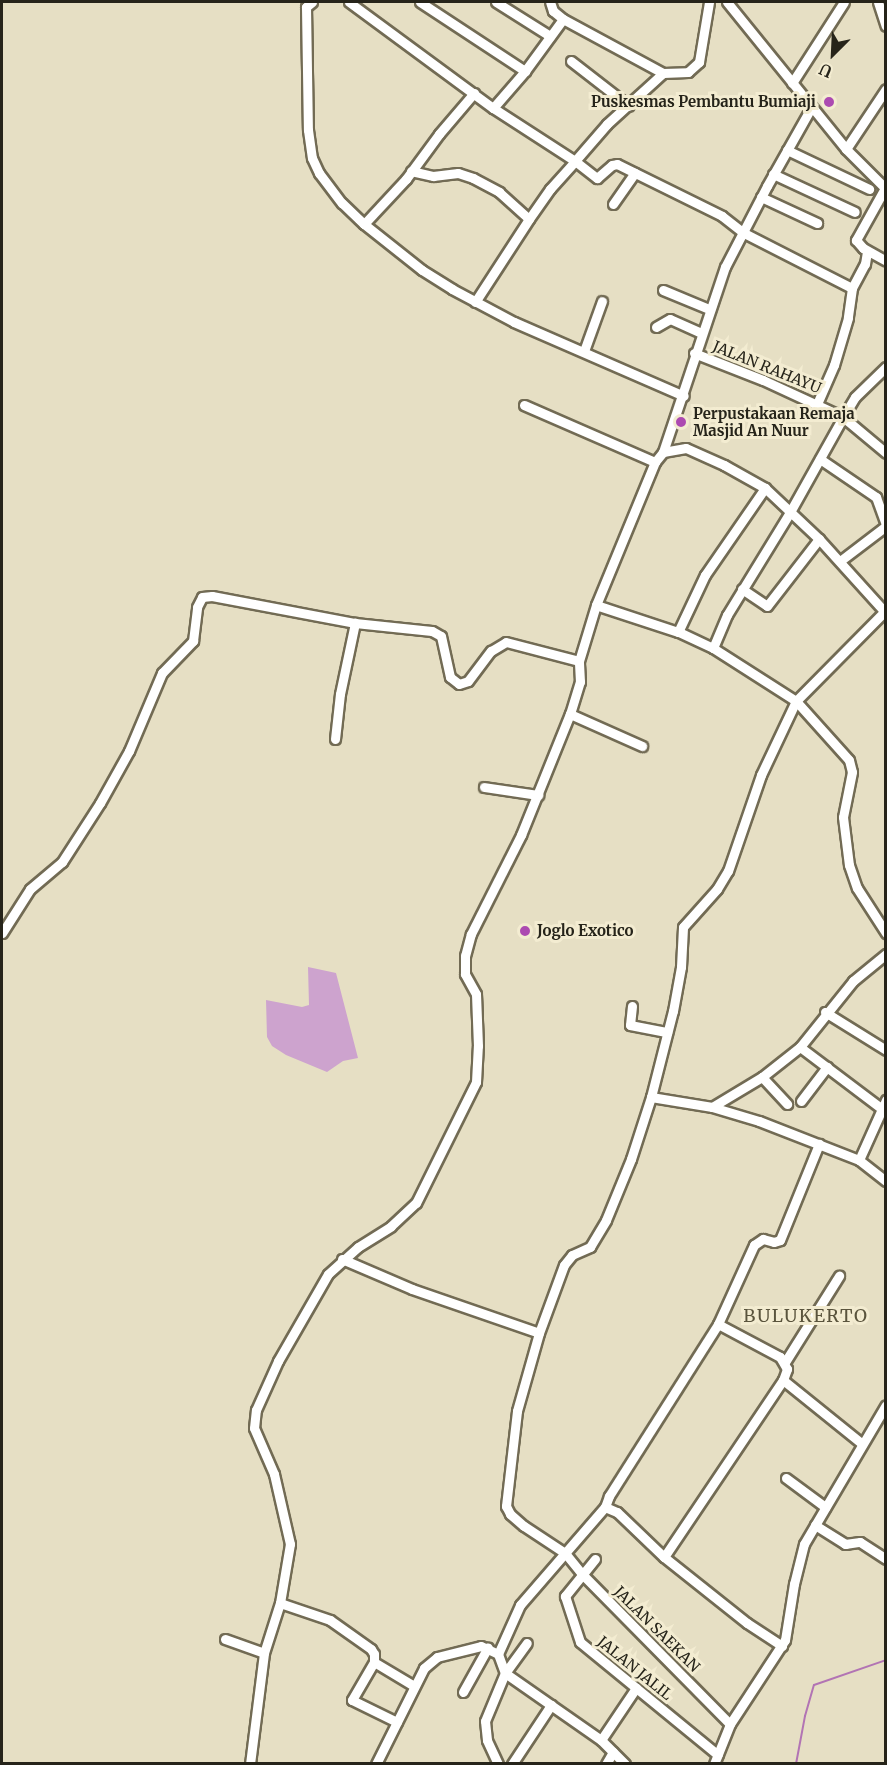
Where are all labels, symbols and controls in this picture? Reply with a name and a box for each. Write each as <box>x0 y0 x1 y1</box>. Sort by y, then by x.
north arrow <box>803 24 863 84</box>
text: U <box>816 59 835 82</box>
place label: Puskesmas Pembantu Bumiaji <box>591 93 816 111</box>
marker: Puskesmas Pembantu Bumiaji <box>820 93 838 111</box>
street label: JALAN RAHAYU <box>710 337 824 397</box>
place label: Perpustakaan Remaja Masjid An Nuur <box>693 404 855 439</box>
marker: Perpustakaan Remaja Masjid An Nuur <box>674 415 688 429</box>
place label: Joglo Exotico <box>537 922 634 940</box>
marker: Joglo Exotico <box>518 924 532 938</box>
district label: BULUKERTO <box>743 1305 869 1327</box>
street label: JALAN SAEKAN <box>610 1582 704 1676</box>
street label: JALAN JALIL <box>594 1632 676 1704</box>

